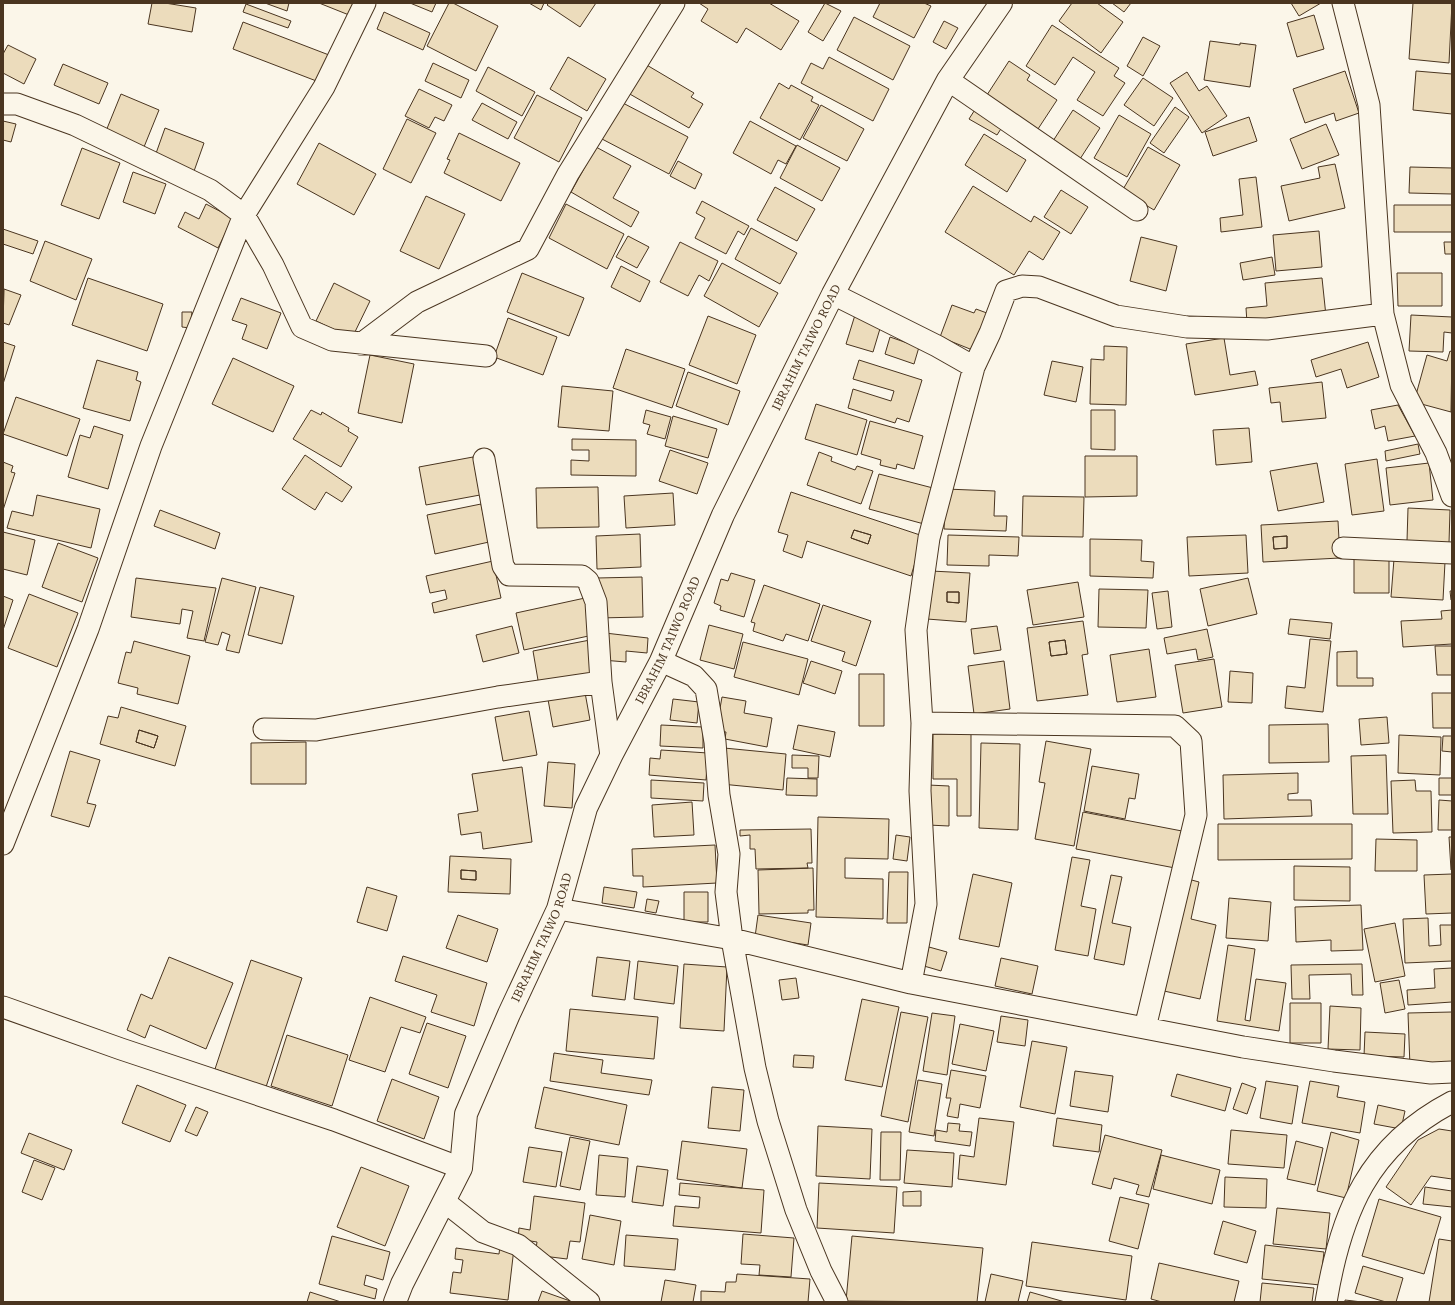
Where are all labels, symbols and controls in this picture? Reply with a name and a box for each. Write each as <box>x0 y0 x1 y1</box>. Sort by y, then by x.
street label: IBRAHIM TAIWO ROAD <box>769 282 844 413</box>
street label: IBRAHIM TAIWO ROAD <box>633 574 703 706</box>
street label: IBRAHIM TAIWO ROAD <box>509 871 575 1004</box>

